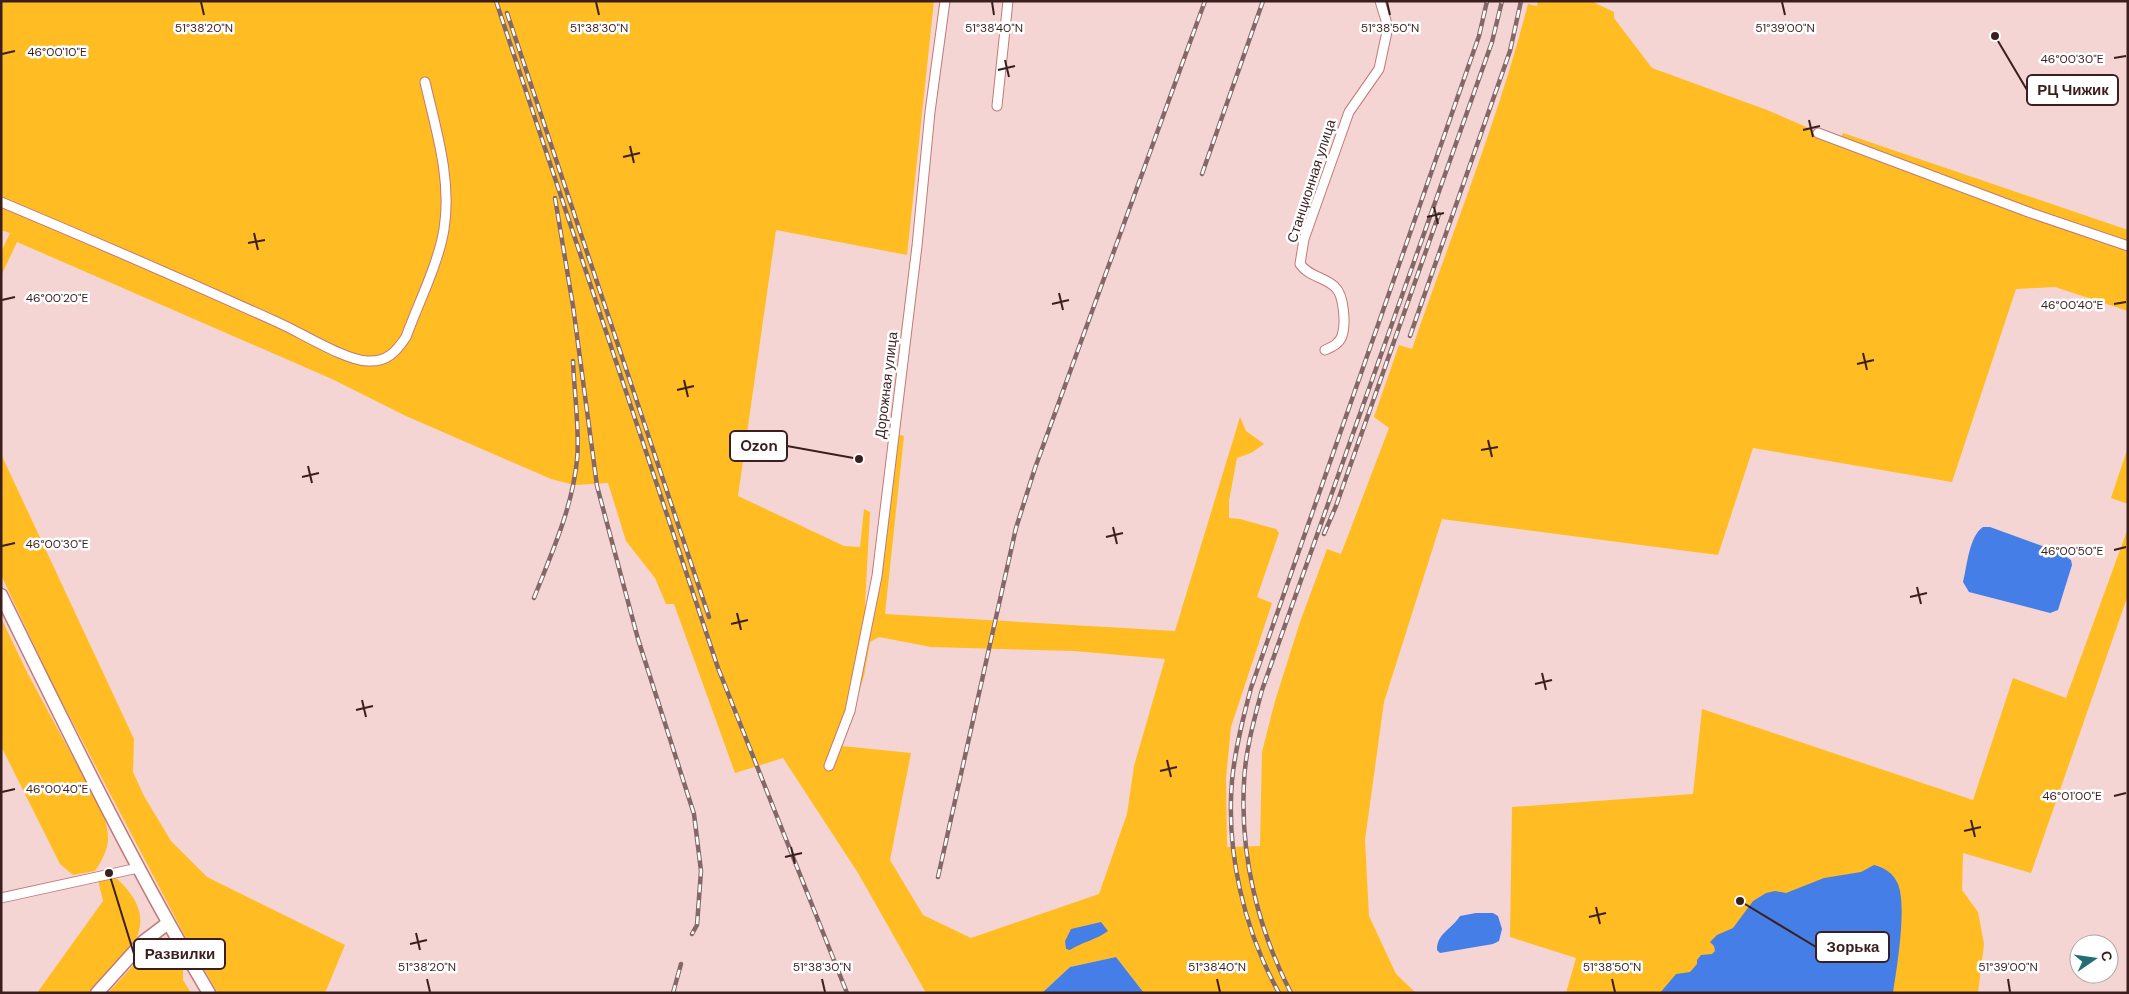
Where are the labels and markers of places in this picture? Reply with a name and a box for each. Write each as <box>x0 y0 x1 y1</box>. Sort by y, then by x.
callout: РЦ Чижик <box>2027 75 2118 105</box>
callout: Ozon <box>730 431 787 461</box>
callout: Зорька <box>1816 932 1889 962</box>
callout: Развилки <box>134 939 225 969</box>

